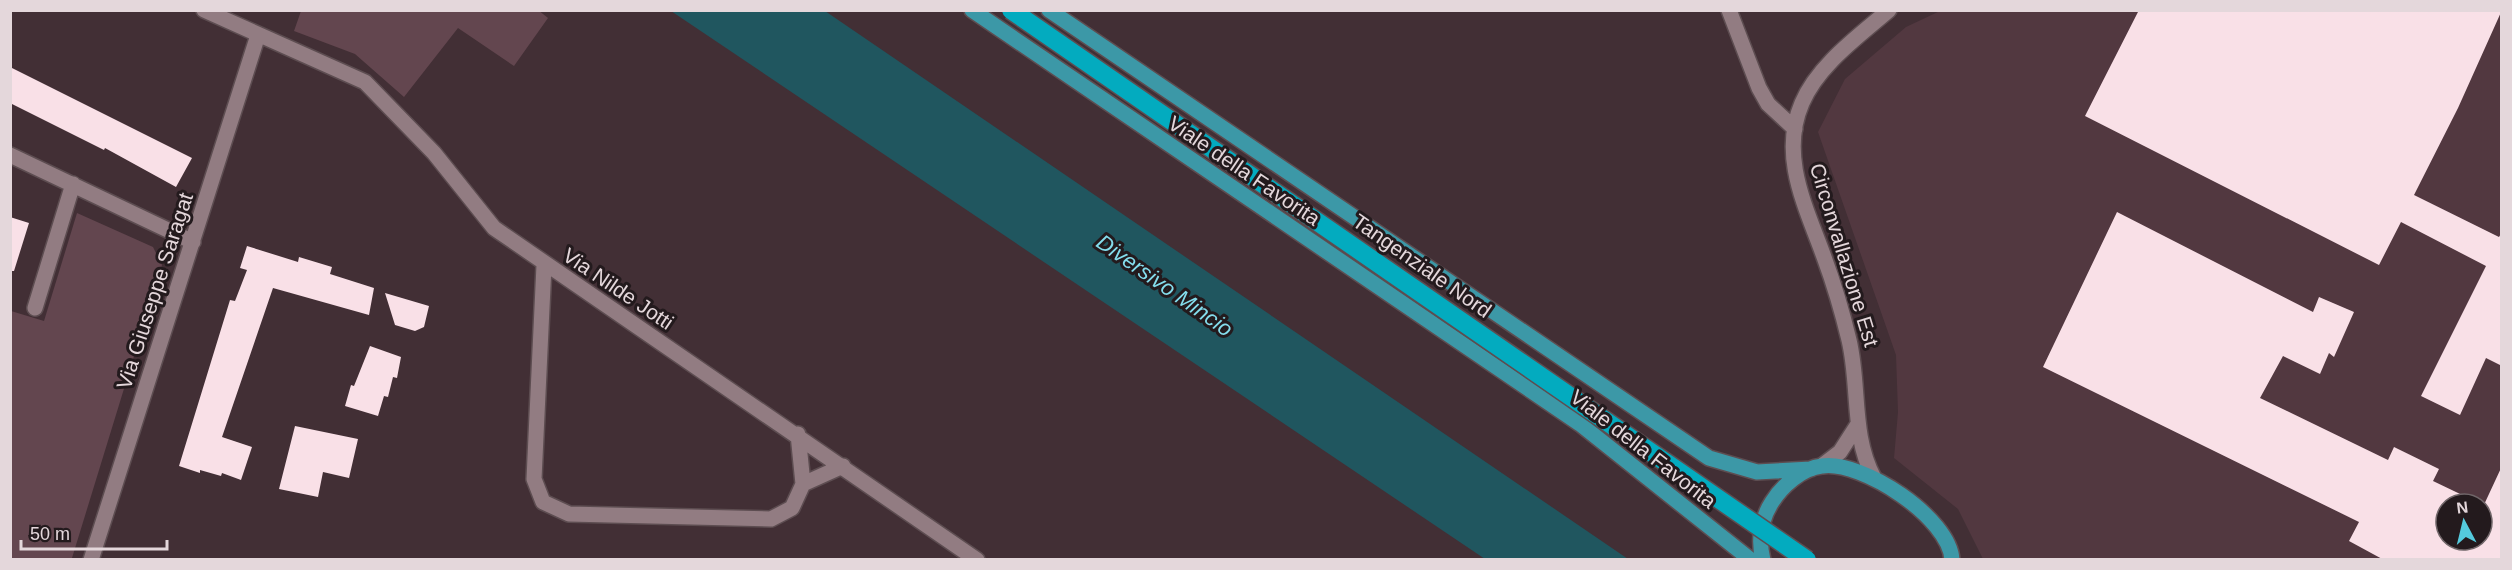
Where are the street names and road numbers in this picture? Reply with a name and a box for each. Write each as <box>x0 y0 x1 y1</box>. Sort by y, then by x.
street label: Viale della Favorita <box>1164 111 1325 230</box>
street label: Circonvallazione Est <box>1806 161 1883 349</box>
street label: Via Giuseppe Saragat <box>112 190 197 392</box>
street label: Tangenziale Nord <box>1349 209 1496 322</box>
street label: Via Nilde Jotti <box>559 243 678 334</box>
street label: Viale della Favorita <box>1566 385 1721 513</box>

